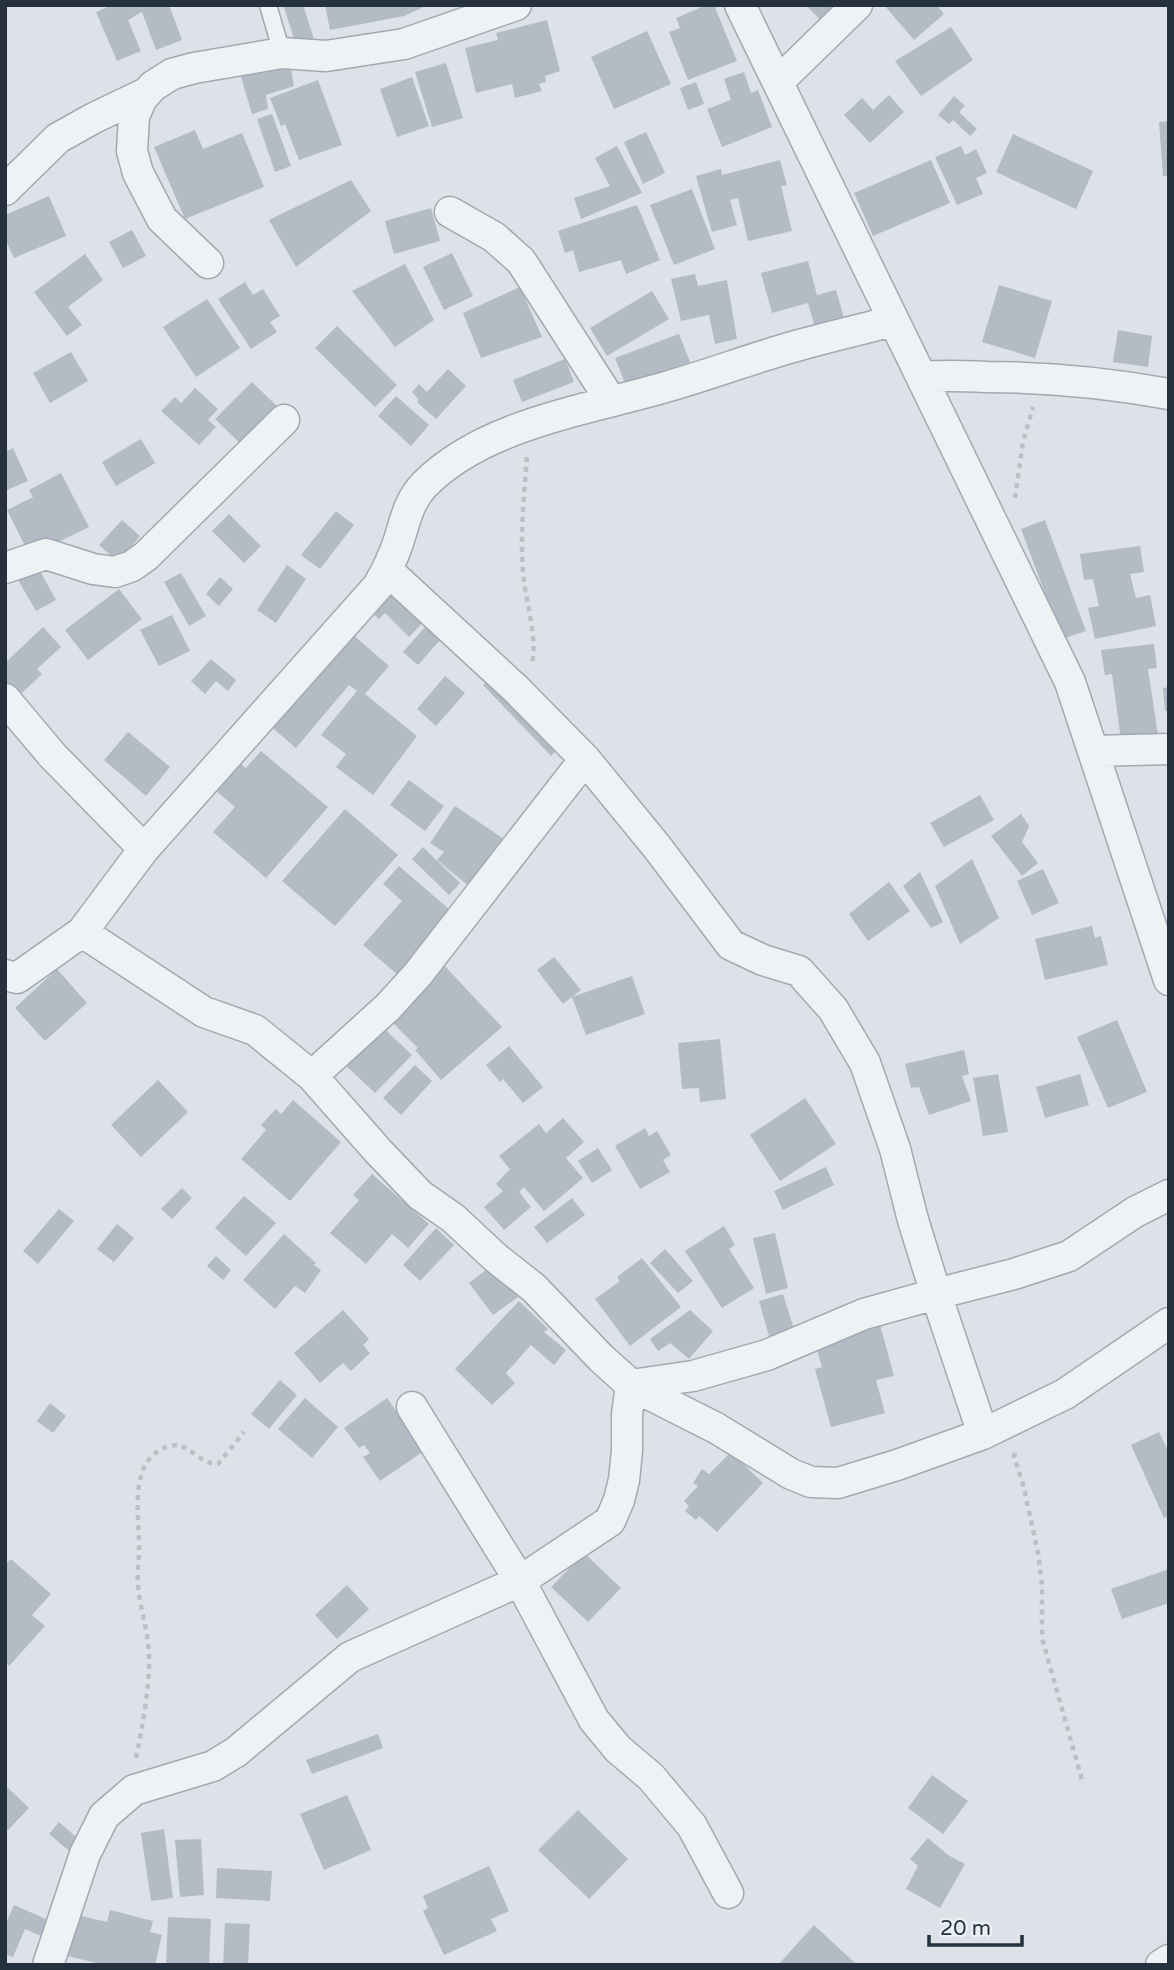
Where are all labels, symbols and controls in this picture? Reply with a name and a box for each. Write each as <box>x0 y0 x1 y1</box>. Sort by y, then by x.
scale bar <box>929 1904 1022 1948</box>
text: 20 m <box>940 1916 991 1941</box>

